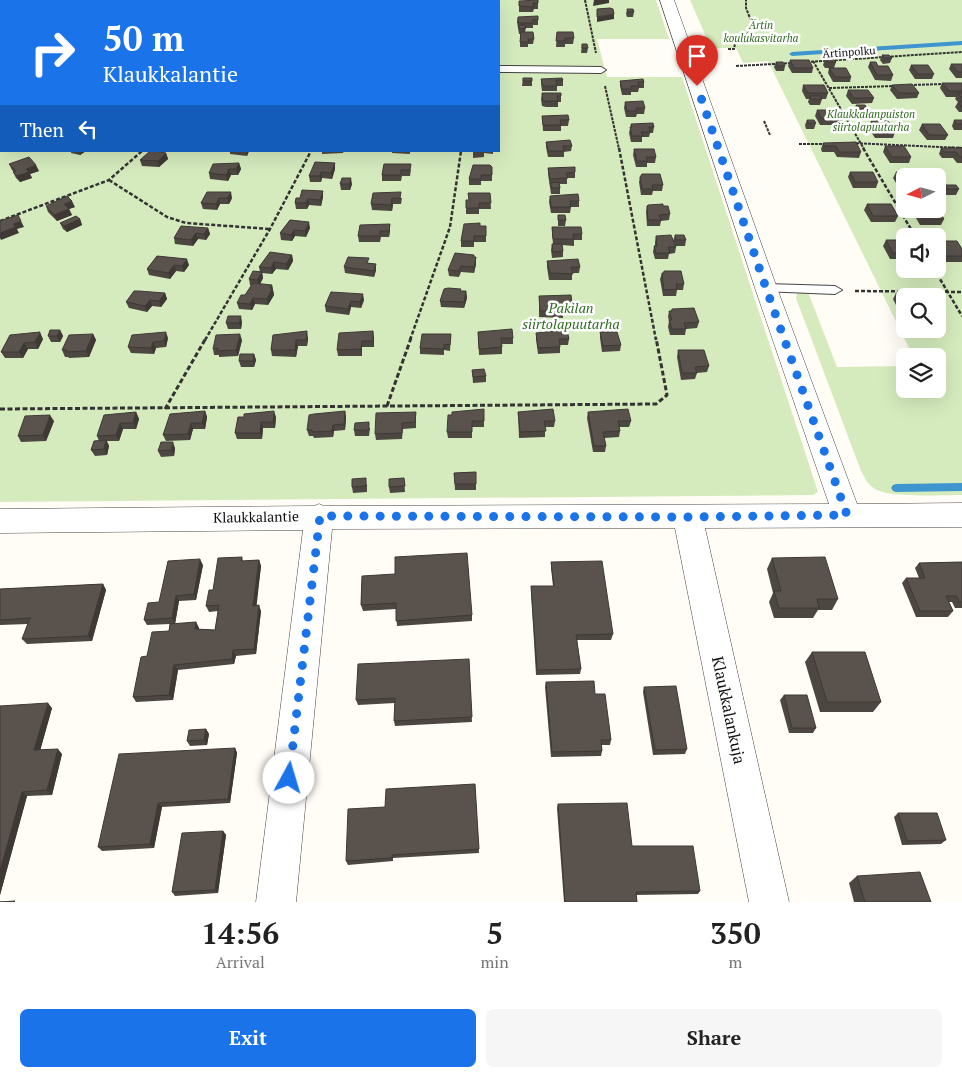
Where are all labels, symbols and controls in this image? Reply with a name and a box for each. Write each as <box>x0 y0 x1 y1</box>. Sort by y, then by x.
text: 50 m <box>103 15 184 61</box>
park label: Ärtin koulukasvitarha <box>723 18 799 45</box>
icon: right <box>20 20 85 85</box>
pin <box>676 35 718 86</box>
icon: arrive <box>683 42 711 70</box>
street label: Ärtinpolku <box>822 43 877 61</box>
text: Klaukkalantie <box>103 59 238 88</box>
park label: Klaukkalanpuiston siirtolapuutarha <box>826 107 915 134</box>
icon: left <box>74 115 102 143</box>
text: Then <box>20 117 64 142</box>
north arrow <box>896 168 946 218</box>
map controls <box>896 168 946 398</box>
button: sound <box>896 228 946 278</box>
button: search <box>896 288 946 338</box>
park label: Pakilan siirtolapuutarha <box>522 298 620 333</box>
button: layers <box>896 348 946 398</box>
street label: Klaukkalantie <box>213 506 299 527</box>
street label: Klaukkalankuja <box>707 654 751 766</box>
position arrow <box>262 751 314 803</box>
text: 14:56 <box>201 913 279 953</box>
text: 5 <box>486 913 503 953</box>
text: 350 <box>710 913 761 953</box>
text: Arrival <box>216 951 265 973</box>
text: min <box>481 951 509 973</box>
text: m <box>728 951 742 973</box>
button: Exit <box>20 1009 476 1067</box>
button: Share <box>486 1009 942 1067</box>

